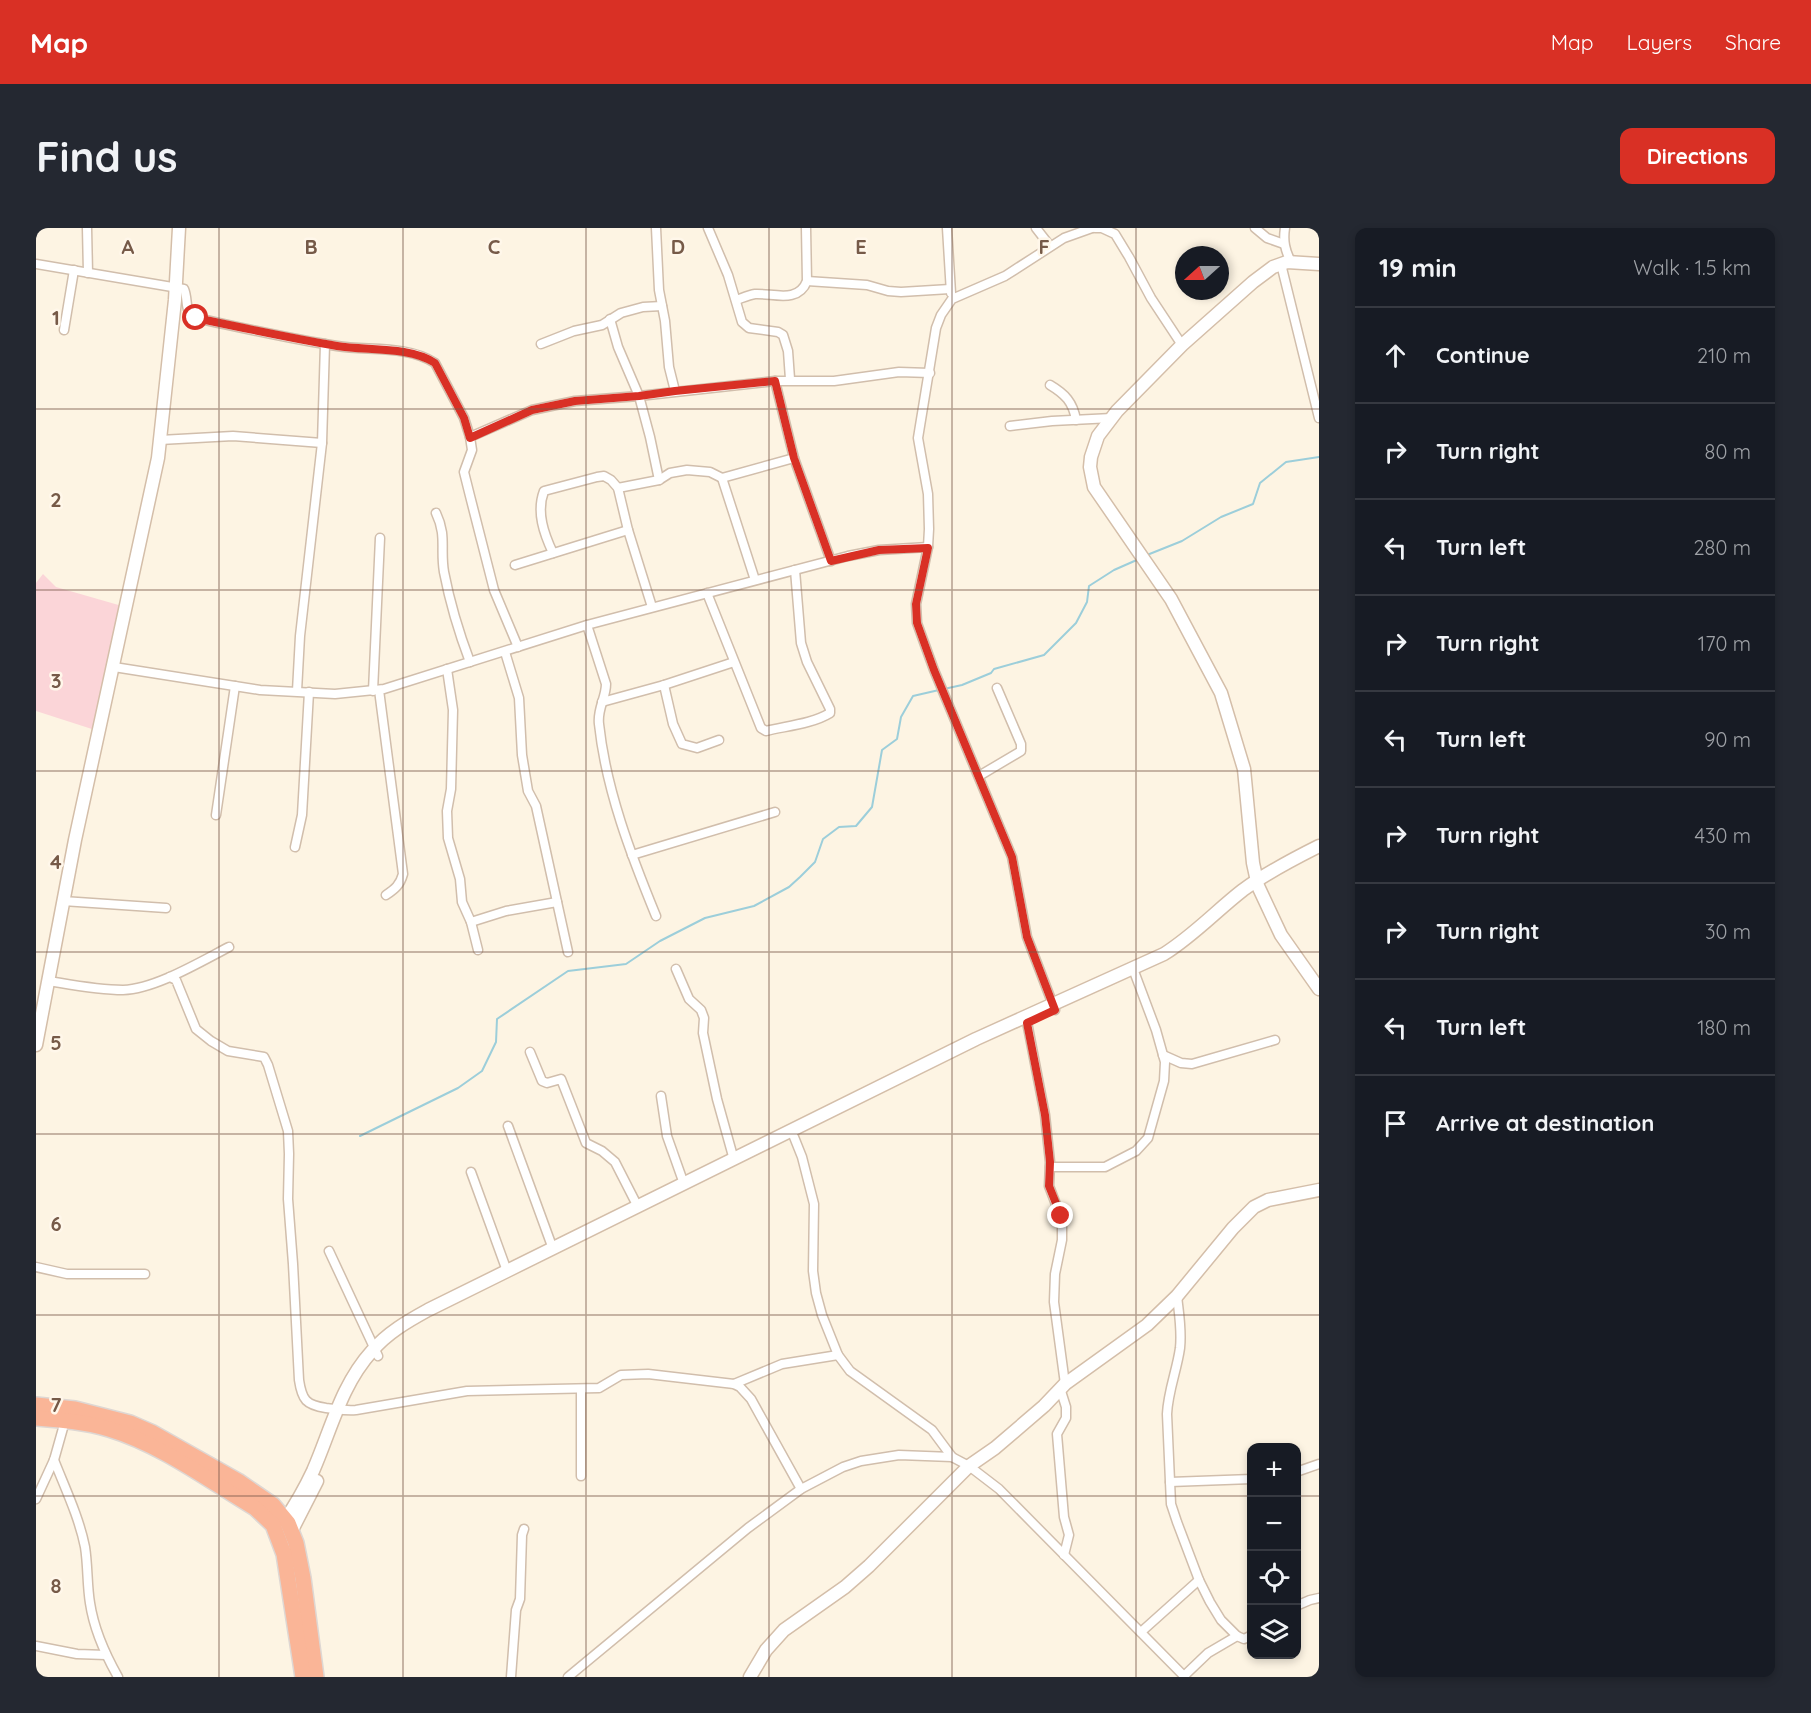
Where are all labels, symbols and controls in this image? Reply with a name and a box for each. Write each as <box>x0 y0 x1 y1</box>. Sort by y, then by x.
text: Map <box>30 25 88 60</box>
text: Map <box>1551 29 1594 55</box>
text: Layers <box>1627 29 1692 55</box>
text: Share <box>1725 29 1781 55</box>
button: Directions <box>1620 128 1775 184</box>
text: Find us <box>36 130 178 183</box>
text: A <box>122 234 135 259</box>
text: B <box>304 234 318 259</box>
text: C <box>488 234 501 259</box>
text: D <box>671 234 685 259</box>
text: E <box>855 234 867 259</box>
text: F <box>1038 234 1050 259</box>
north arrow <box>1175 246 1229 300</box>
text: 19 min <box>1379 251 1457 284</box>
text: Walk · 1.5 km <box>1633 255 1751 280</box>
route start <box>182 304 208 330</box>
text: 1 <box>52 305 60 330</box>
icon: ahead <box>1379 339 1412 372</box>
text: Continue <box>1436 341 1530 369</box>
text: 210 m <box>1697 343 1751 368</box>
icon: right <box>1379 435 1412 468</box>
text: Turn right <box>1436 437 1540 465</box>
text: 80 m <box>1705 439 1751 464</box>
text: 2 <box>50 487 62 512</box>
icon: left <box>1379 531 1412 564</box>
text: Turn left <box>1436 533 1526 561</box>
text: 280 m <box>1694 535 1751 560</box>
icon: right <box>1379 627 1412 660</box>
text: Turn right <box>1436 629 1540 657</box>
text: 170 m <box>1698 631 1751 656</box>
text: 3 <box>51 668 61 693</box>
icon: left <box>1379 723 1412 756</box>
text: Turn left <box>1436 725 1526 753</box>
text: 90 m <box>1704 727 1751 752</box>
icon: right <box>1379 819 1412 852</box>
text: Turn right <box>1436 821 1540 849</box>
text: 430 m <box>1694 823 1751 848</box>
text: 4 <box>50 849 62 874</box>
icon: right <box>1379 915 1412 948</box>
text: Turn right <box>1436 917 1540 945</box>
text: 30 m <box>1705 919 1751 944</box>
icon: left <box>1379 1011 1412 1044</box>
text: Turn left <box>1436 1013 1526 1041</box>
text: 180 m <box>1697 1015 1751 1040</box>
text: 5 <box>50 1030 62 1055</box>
icon: arrive <box>1379 1107 1412 1140</box>
text: Arrive at destination <box>1436 1109 1654 1137</box>
route end <box>1047 1202 1073 1228</box>
text: 6 <box>50 1211 62 1236</box>
text: 7 <box>51 1392 62 1417</box>
map controls <box>1247 1443 1301 1659</box>
button: + <box>1247 1443 1301 1497</box>
button: − <box>1247 1497 1301 1551</box>
button: locate <box>1247 1551 1301 1605</box>
text: 8 <box>51 1573 62 1598</box>
button: layers <box>1247 1605 1301 1659</box>

